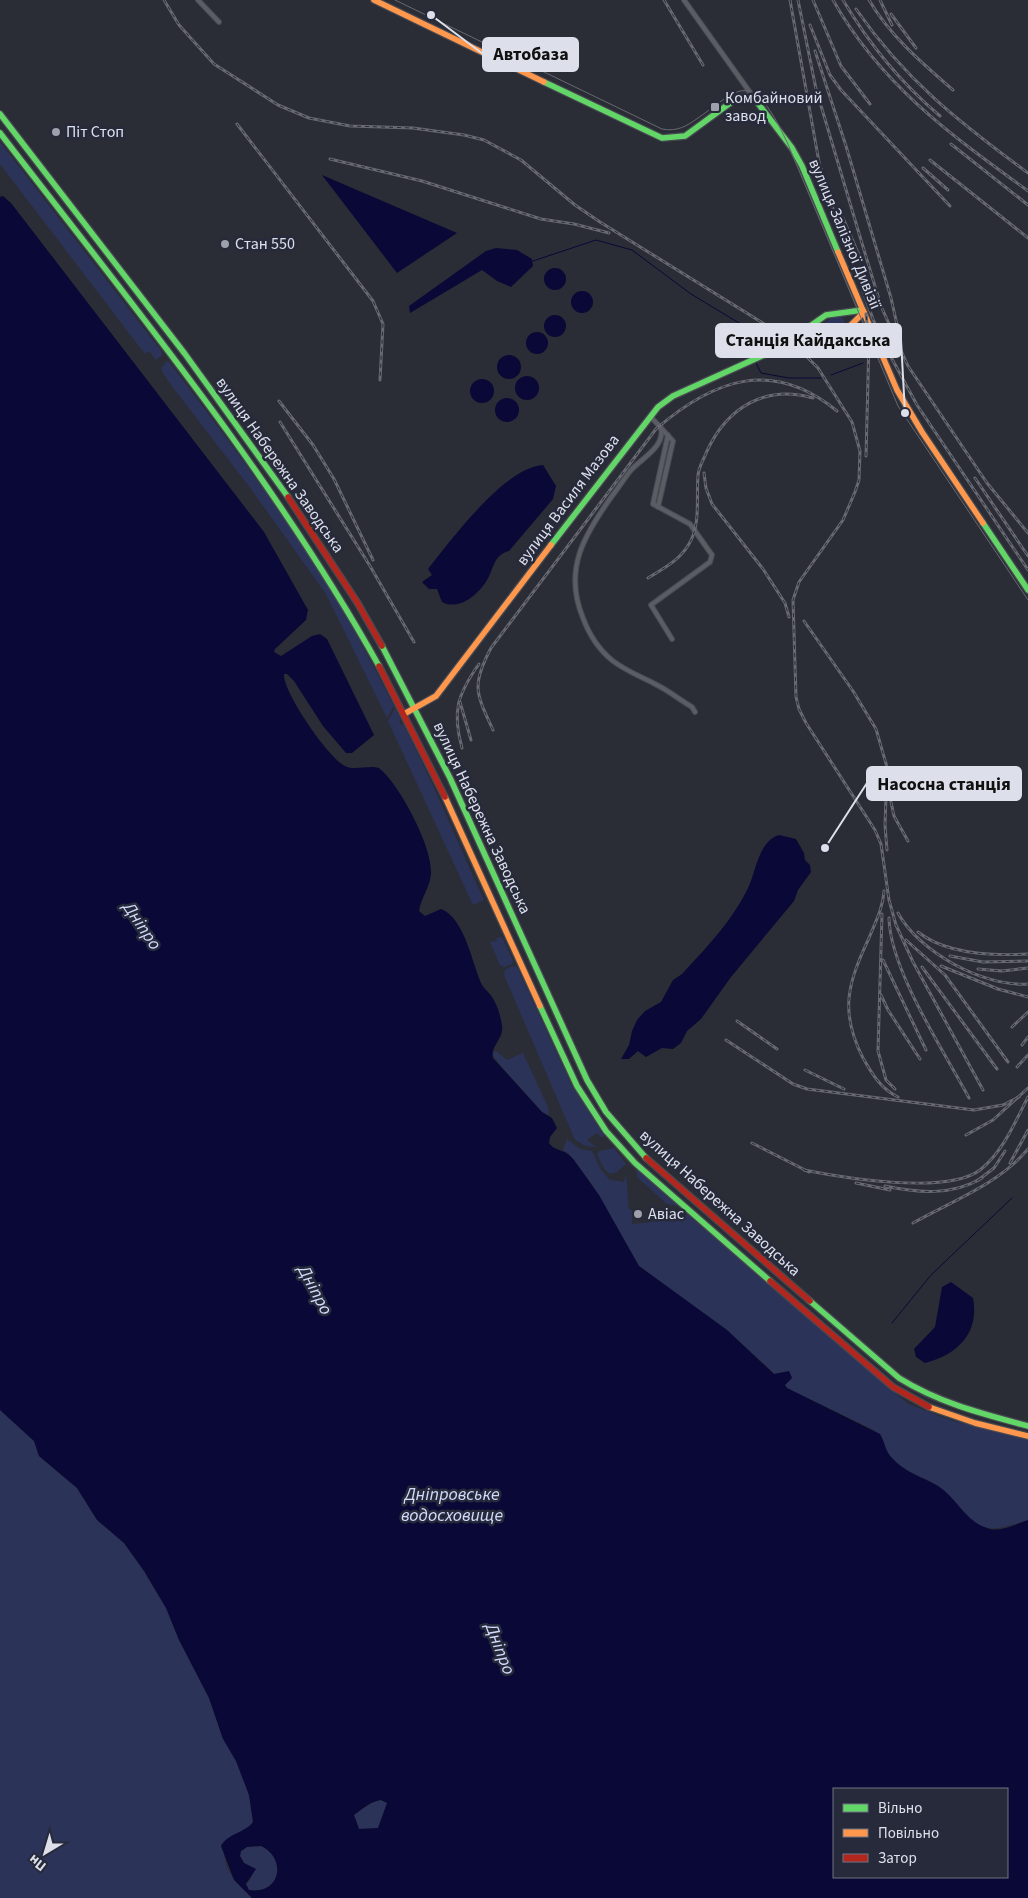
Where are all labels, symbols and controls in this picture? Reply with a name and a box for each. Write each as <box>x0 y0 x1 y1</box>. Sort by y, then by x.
callout: Автобаза <box>483 38 578 71</box>
text: Автобаза <box>492 42 569 67</box>
place label: Комбайновий завод <box>725 87 822 127</box>
marker: Комбайновий завод <box>709 101 721 113</box>
place label: Піт Стоп <box>66 121 124 143</box>
marker: Піт Стоп <box>50 126 62 138</box>
street label: вулиця Залізної Дивізії <box>803 155 887 313</box>
place label: Стан 550 <box>235 233 295 255</box>
marker: Стан 550 <box>219 238 231 250</box>
callout: Станція Кайдакська <box>716 324 901 357</box>
text: Станція Кайдакська <box>726 328 890 353</box>
street label: вулиця Набережна Заводська <box>211 373 349 557</box>
street label: вулиця Василя Мазова <box>511 430 625 570</box>
street label: вулиця Набережна Заводська <box>428 718 536 918</box>
callout: Насосна станція <box>867 767 1021 800</box>
text: Насосна станція <box>877 772 1011 797</box>
water label: Дніпро <box>116 896 167 955</box>
street label: вулиця Набережна Заводська <box>635 1125 805 1281</box>
place label: Авіас <box>648 1203 684 1225</box>
marker: Авіас <box>632 1208 644 1220</box>
water label: Дніпро <box>291 1260 339 1319</box>
water label: Дніпровське водосховище <box>401 1482 503 1528</box>
water label: Дніпро <box>478 1619 521 1678</box>
legend <box>833 1788 1008 1878</box>
text: Вільно <box>878 1798 922 1819</box>
text: Повільно <box>878 1823 939 1844</box>
north arrow <box>20 1828 70 1878</box>
text: Затор <box>878 1848 917 1869</box>
text: Пн <box>25 1849 51 1876</box>

